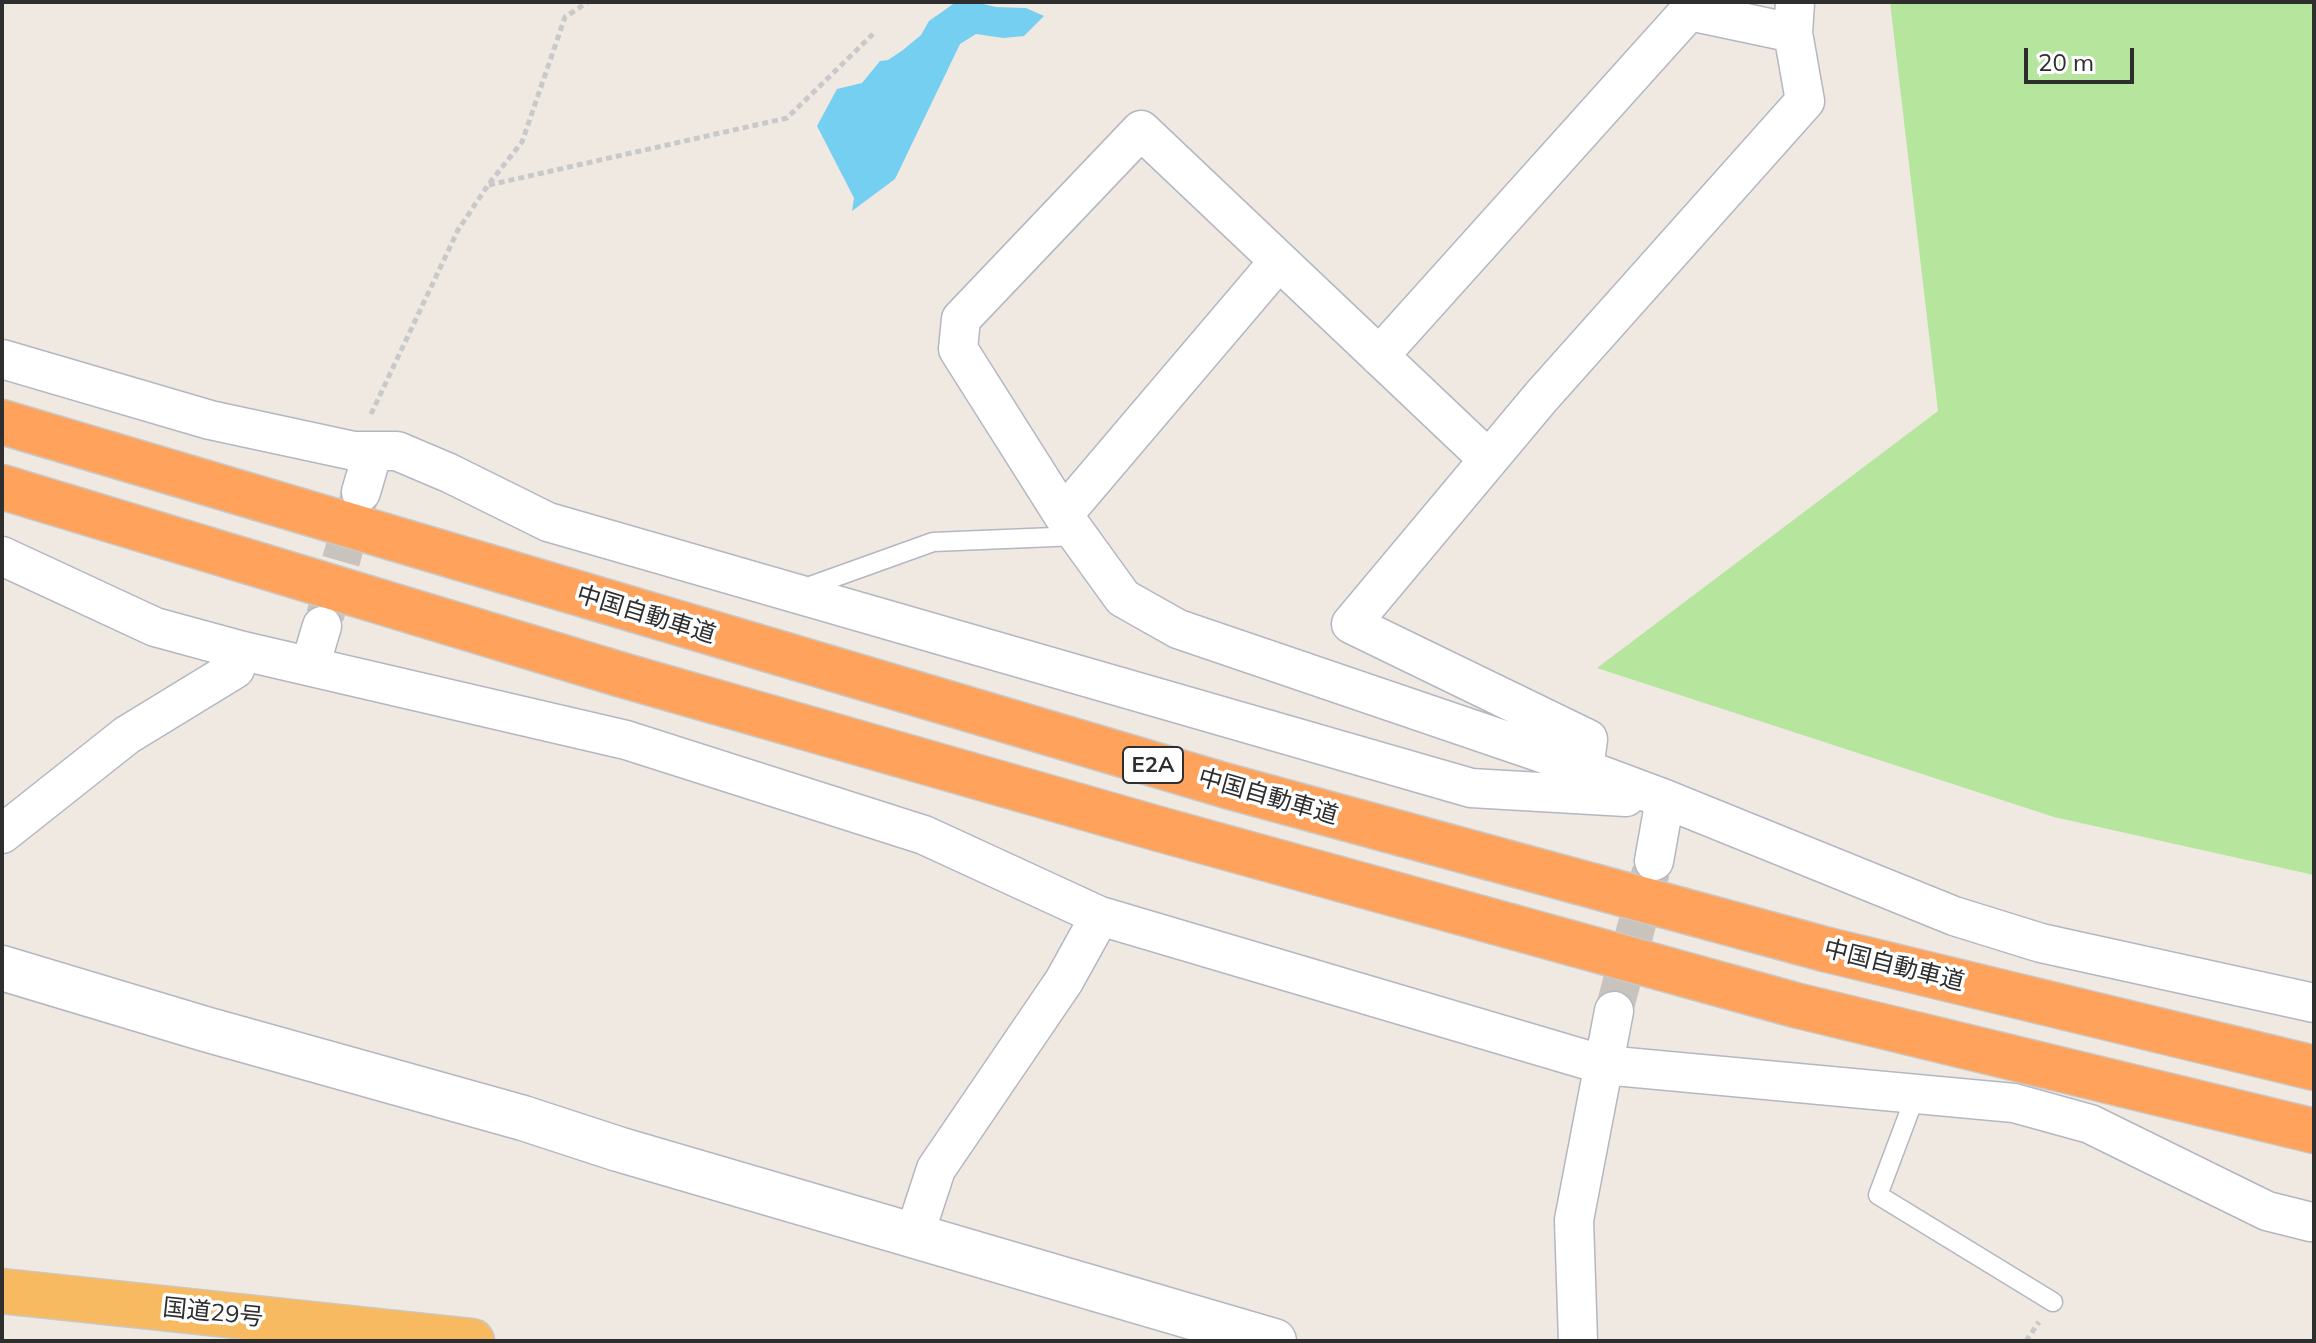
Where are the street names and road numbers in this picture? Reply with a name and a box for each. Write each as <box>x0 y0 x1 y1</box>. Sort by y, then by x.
street label: 中国自動車道 <box>573 580 719 650</box>
road number: E2A <box>1123 747 1183 783</box>
street label: 中国自動車道 <box>1195 763 1341 831</box>
street label: 中国自動車道 <box>1821 935 1967 997</box>
street label: 国道29号 <box>161 1293 265 1333</box>

